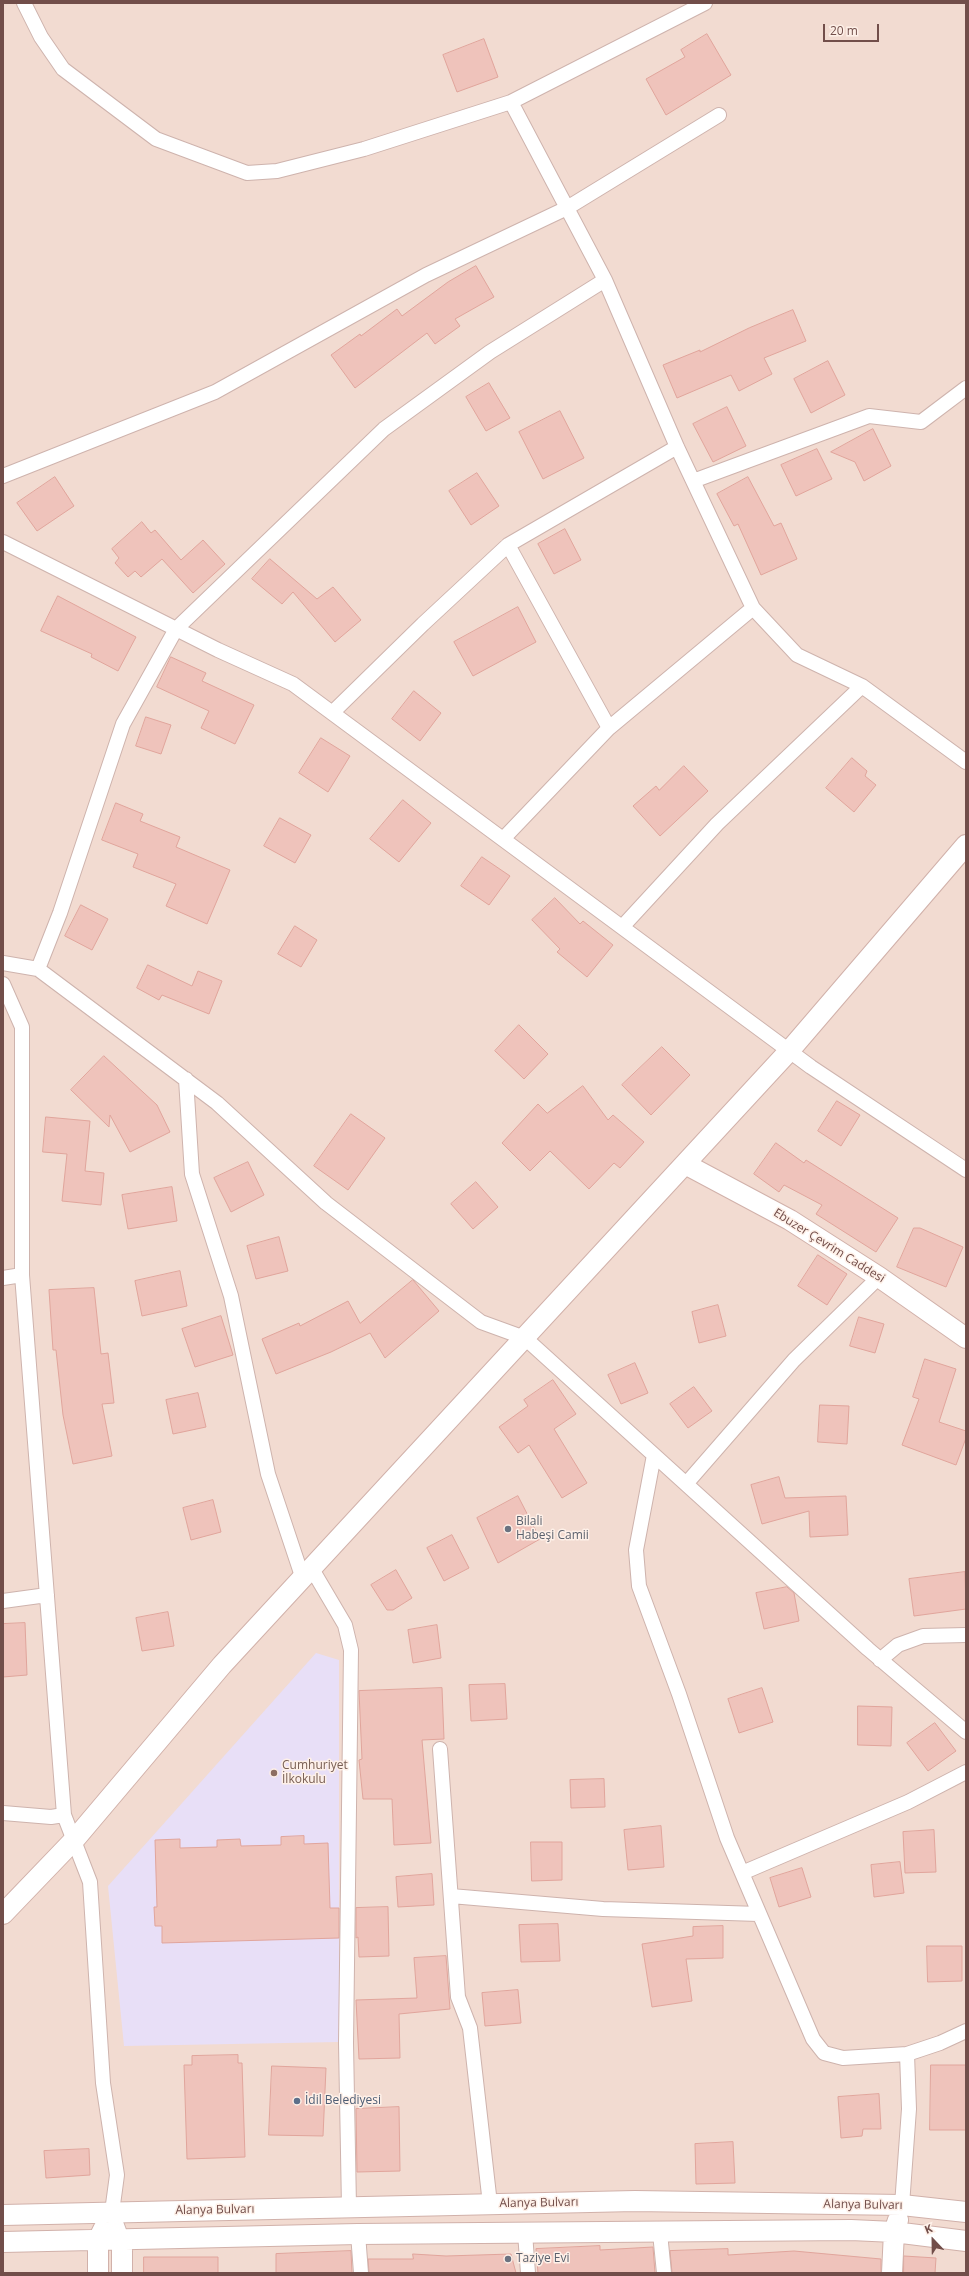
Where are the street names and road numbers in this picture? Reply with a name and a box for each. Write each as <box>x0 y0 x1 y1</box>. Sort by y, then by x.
street label: Ebuzer Çevrim Caddesi <box>771 1206 887 1286</box>
street label: Alanya Bulvarı <box>499 2195 579 2211</box>
street label: Alanya Bulvarı <box>823 2197 903 2213</box>
street label: Alanya Bulvarı <box>175 2202 255 2218</box>

